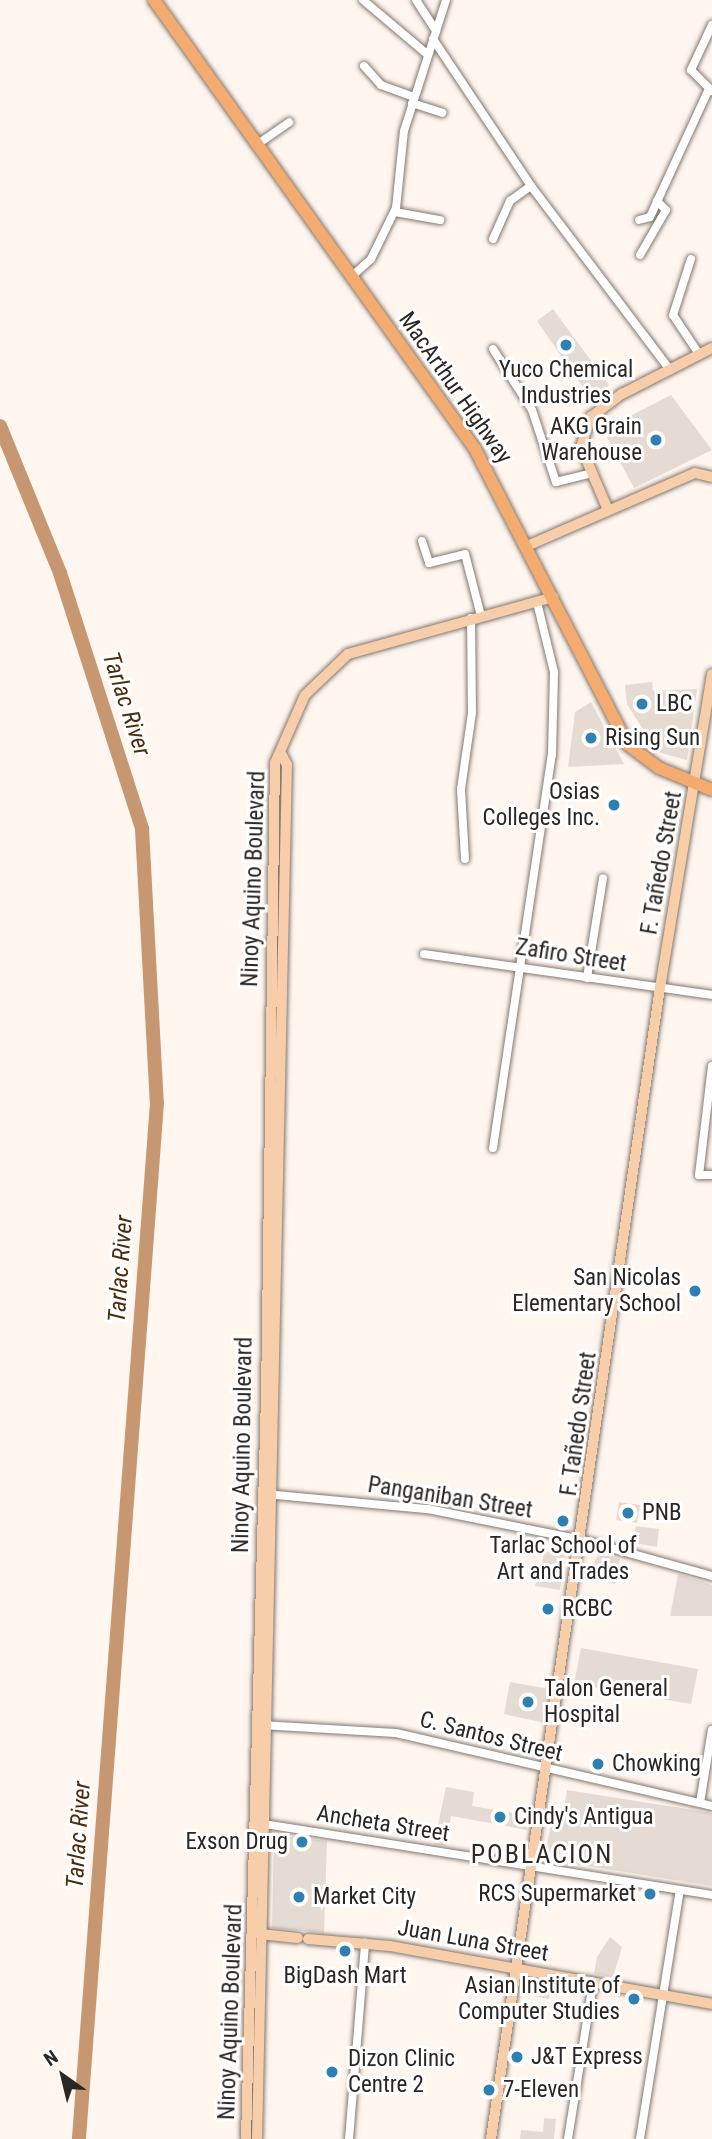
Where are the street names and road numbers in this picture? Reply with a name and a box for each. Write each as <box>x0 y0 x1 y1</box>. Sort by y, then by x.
street label: MacArthur Highway <box>392 307 518 469</box>
street label: Ninoy Aquino Boulevard <box>236 771 272 987</box>
street label: F. Tañedo Street <box>636 789 688 937</box>
street label: Zafiro Street <box>514 934 628 978</box>
street label: Ninoy Aquino Boulevard <box>227 1337 259 1553</box>
street label: F. Tañedo Street <box>555 1350 603 1498</box>
street label: Panganiban Street <box>366 1471 534 1525</box>
street label: C. Santos Street <box>417 1706 565 1768</box>
street label: Ancheta Street <box>315 1800 451 1848</box>
street label: Ninoy Aquino Boulevard <box>213 1904 249 2120</box>
street label: Juan Luna Street <box>395 1914 551 1968</box>

